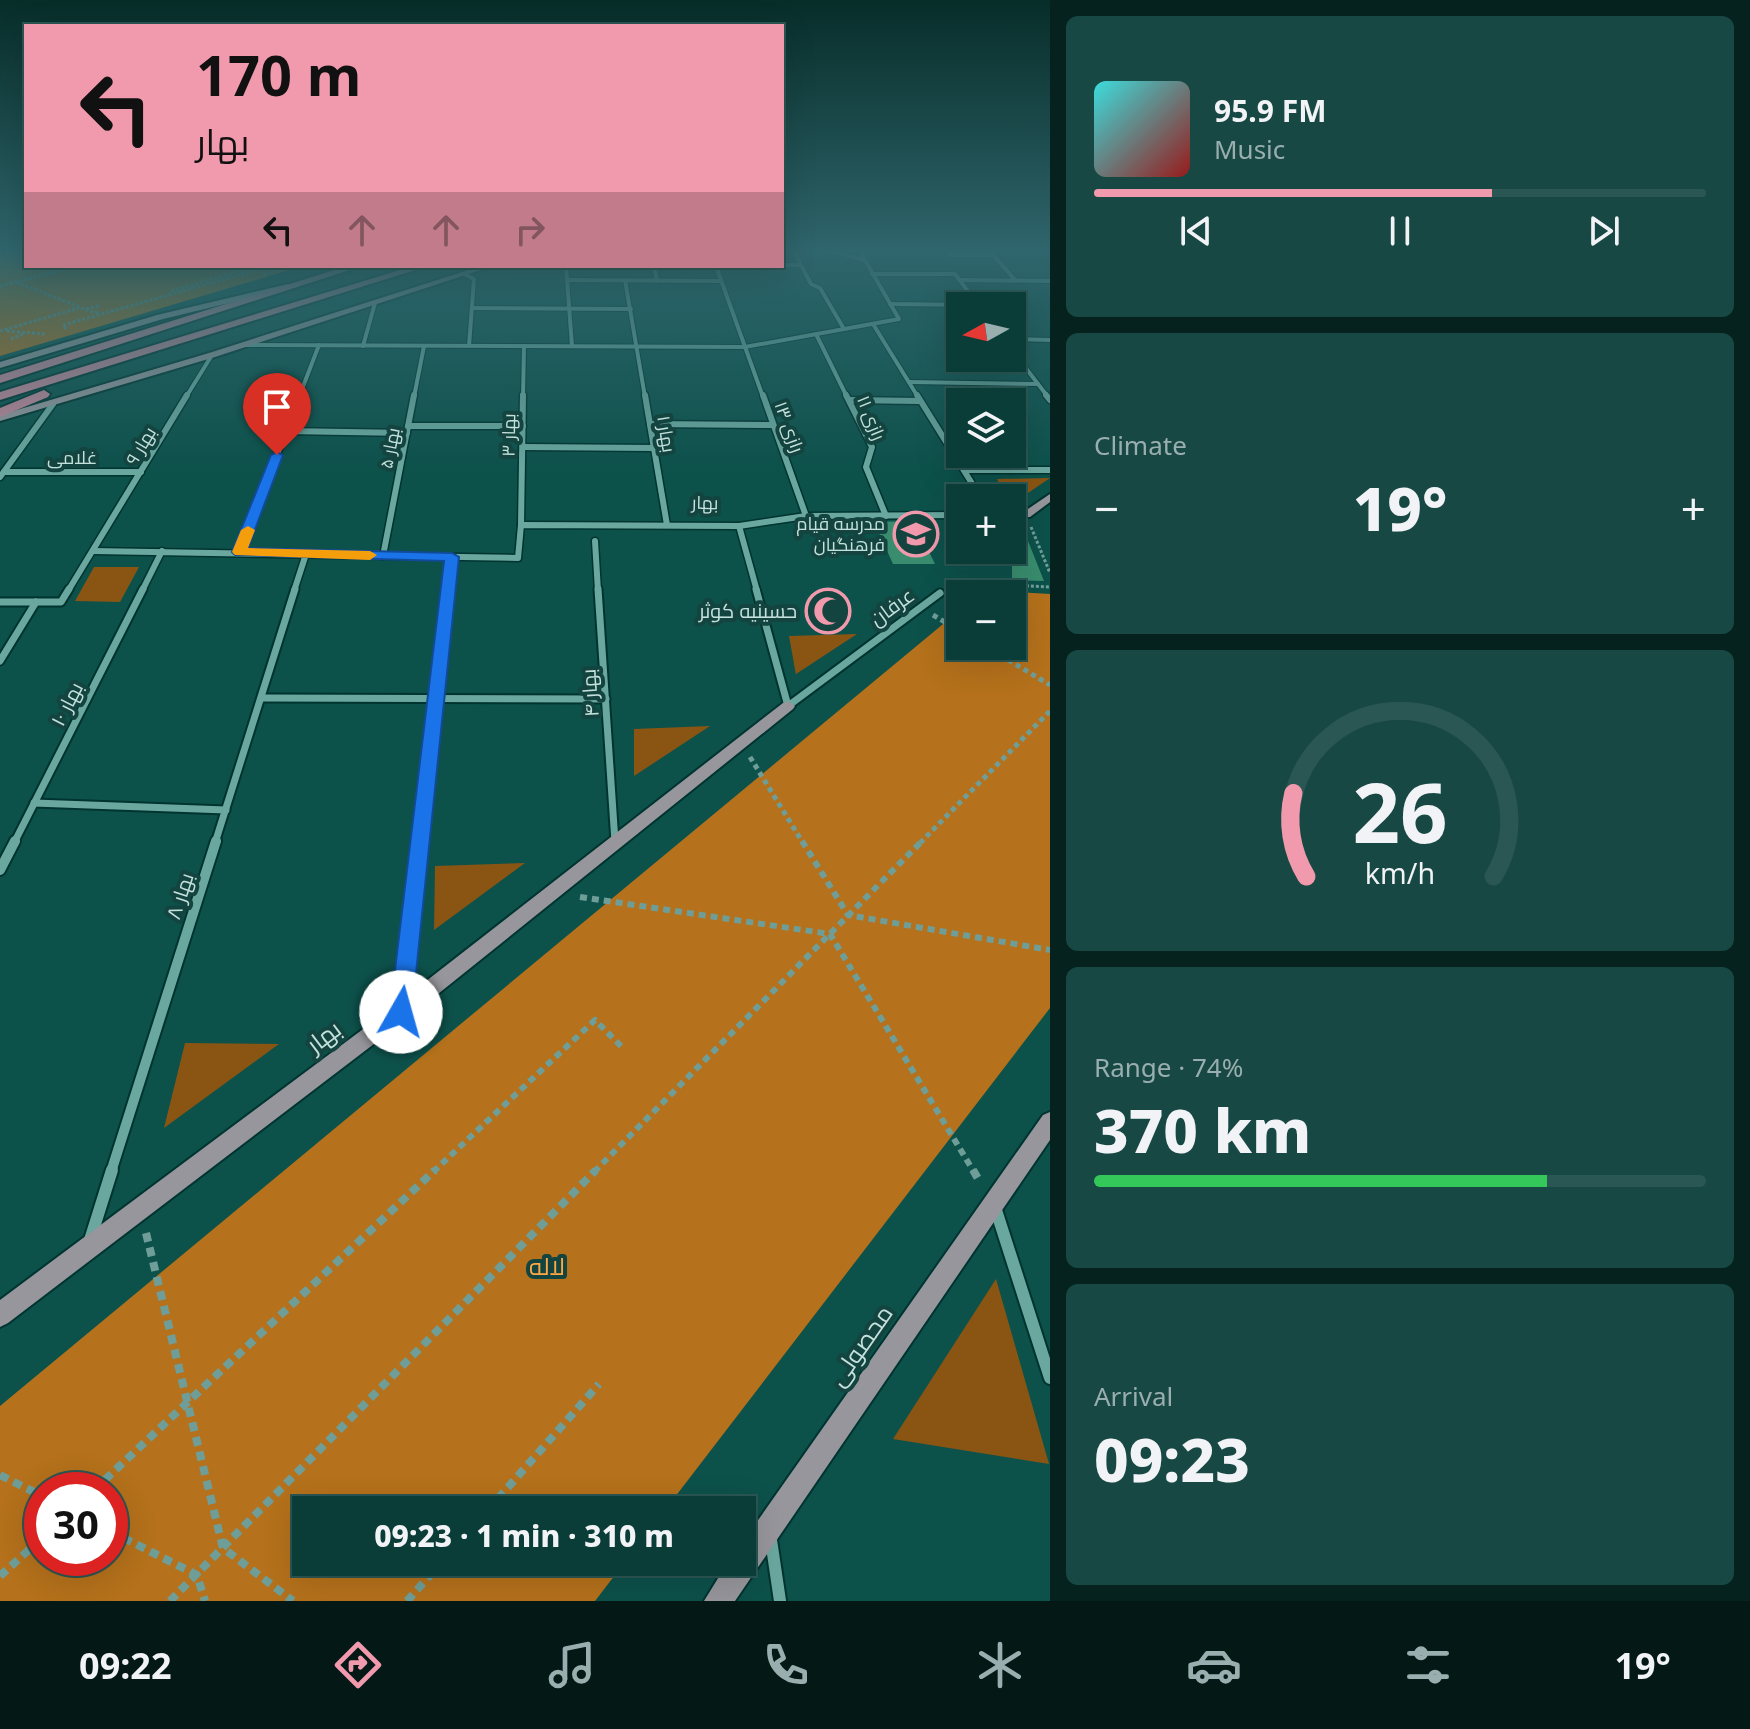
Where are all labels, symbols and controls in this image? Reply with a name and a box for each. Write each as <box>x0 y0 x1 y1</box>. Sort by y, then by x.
text: 170 m <box>196 36 361 112</box>
icon: left <box>64 56 168 160</box>
text: 95.9 FM <box>1214 90 1326 131</box>
text: بهار <box>196 117 249 166</box>
text: Music <box>1214 131 1285 167</box>
icon: left <box>256 208 300 252</box>
icon: ahead <box>340 208 384 252</box>
icon: ahead <box>424 208 468 252</box>
icon: right <box>508 208 552 252</box>
icon: previous <box>1174 209 1218 253</box>
icon: pause <box>1378 209 1422 253</box>
icon: next <box>1582 209 1626 253</box>
north arrow <box>946 292 1026 372</box>
map controls <box>946 292 1026 660</box>
pin <box>243 373 311 455</box>
icon: arrive <box>255 385 299 429</box>
button: layers <box>946 388 1026 468</box>
street label: رازی ۱۱ <box>852 392 892 444</box>
street label: رازی ۱۳ <box>770 398 810 456</box>
street label: بهار ۳ <box>496 413 520 457</box>
street label: بهار ۱ <box>652 414 682 454</box>
street label: بهار ۹ <box>119 422 161 469</box>
street label: بهار ۵ <box>373 425 405 470</box>
text: Climate <box>1094 427 1187 463</box>
street label: غلامی <box>47 445 97 469</box>
text: 19° <box>1353 467 1447 549</box>
text: − <box>1094 478 1119 538</box>
text: + <box>1681 478 1706 538</box>
button: + <box>946 484 1026 564</box>
street label: بهار <box>690 490 719 514</box>
school or university icon: مدرسه قیام فرهنگیان <box>892 510 940 558</box>
place label: مدرسه قیام فرهنگیان <box>796 511 885 556</box>
button: − <box>946 580 1026 660</box>
street label: عرفان <box>864 581 920 632</box>
mosque icon: حسینیه کوثر <box>804 587 852 635</box>
place label: حسینیه کوثر <box>698 597 797 624</box>
street label: بهار ۴ <box>574 668 605 718</box>
street label: بهار ۱۰ <box>44 677 89 730</box>
text: 26 <box>1352 753 1448 866</box>
text: km/h <box>1365 853 1435 892</box>
street label: بهار ۸ <box>159 869 200 923</box>
position arrow <box>359 970 443 1054</box>
street label: بهار <box>297 1012 347 1061</box>
text: Range · 74% <box>1094 1049 1243 1085</box>
text: 370 km <box>1094 1089 1311 1171</box>
park label: لاله <box>529 1249 565 1282</box>
street label: محصولی <box>820 1298 900 1392</box>
text: Arrival <box>1094 1378 1173 1414</box>
text: 09:23 <box>1094 1418 1250 1500</box>
speed limit sign: 30 <box>24 1472 128 1576</box>
text: 09:23 · 1 min · 310 m <box>374 1515 674 1556</box>
icon: directions <box>330 1637 386 1693</box>
icon: music <box>544 1637 600 1693</box>
icon: phone <box>758 1637 814 1693</box>
icon: climate <box>972 1637 1028 1693</box>
icon: car <box>1186 1637 1242 1693</box>
icon: filters <box>1400 1637 1456 1693</box>
text: 09:22 <box>79 1641 172 1690</box>
text: 19° <box>1614 1641 1671 1690</box>

